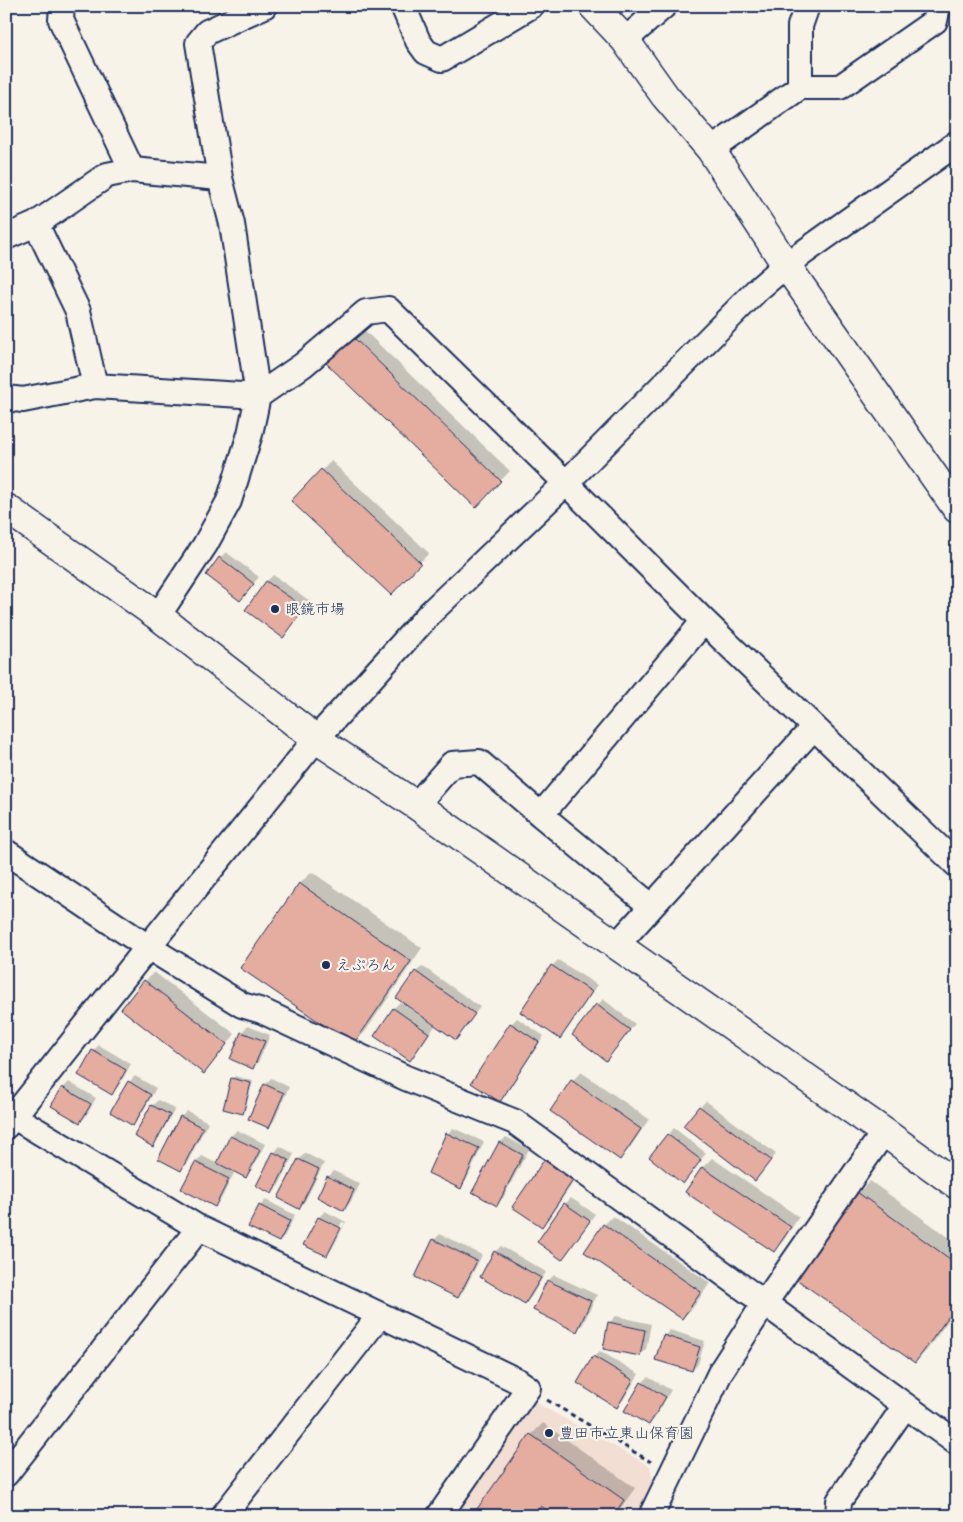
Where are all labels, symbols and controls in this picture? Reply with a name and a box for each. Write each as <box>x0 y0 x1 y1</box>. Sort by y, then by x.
place label: 眼鏡市場 <box>285 600 345 618</box>
marker: 眼鏡市場 <box>269 603 281 615</box>
place label: えぷろん <box>336 956 396 974</box>
marker: えぷろん <box>320 959 332 971</box>
place label: 豊田市立東山保育園 <box>559 1424 694 1442</box>
marker: 豊田市立東山保育園 <box>543 1427 555 1439</box>

